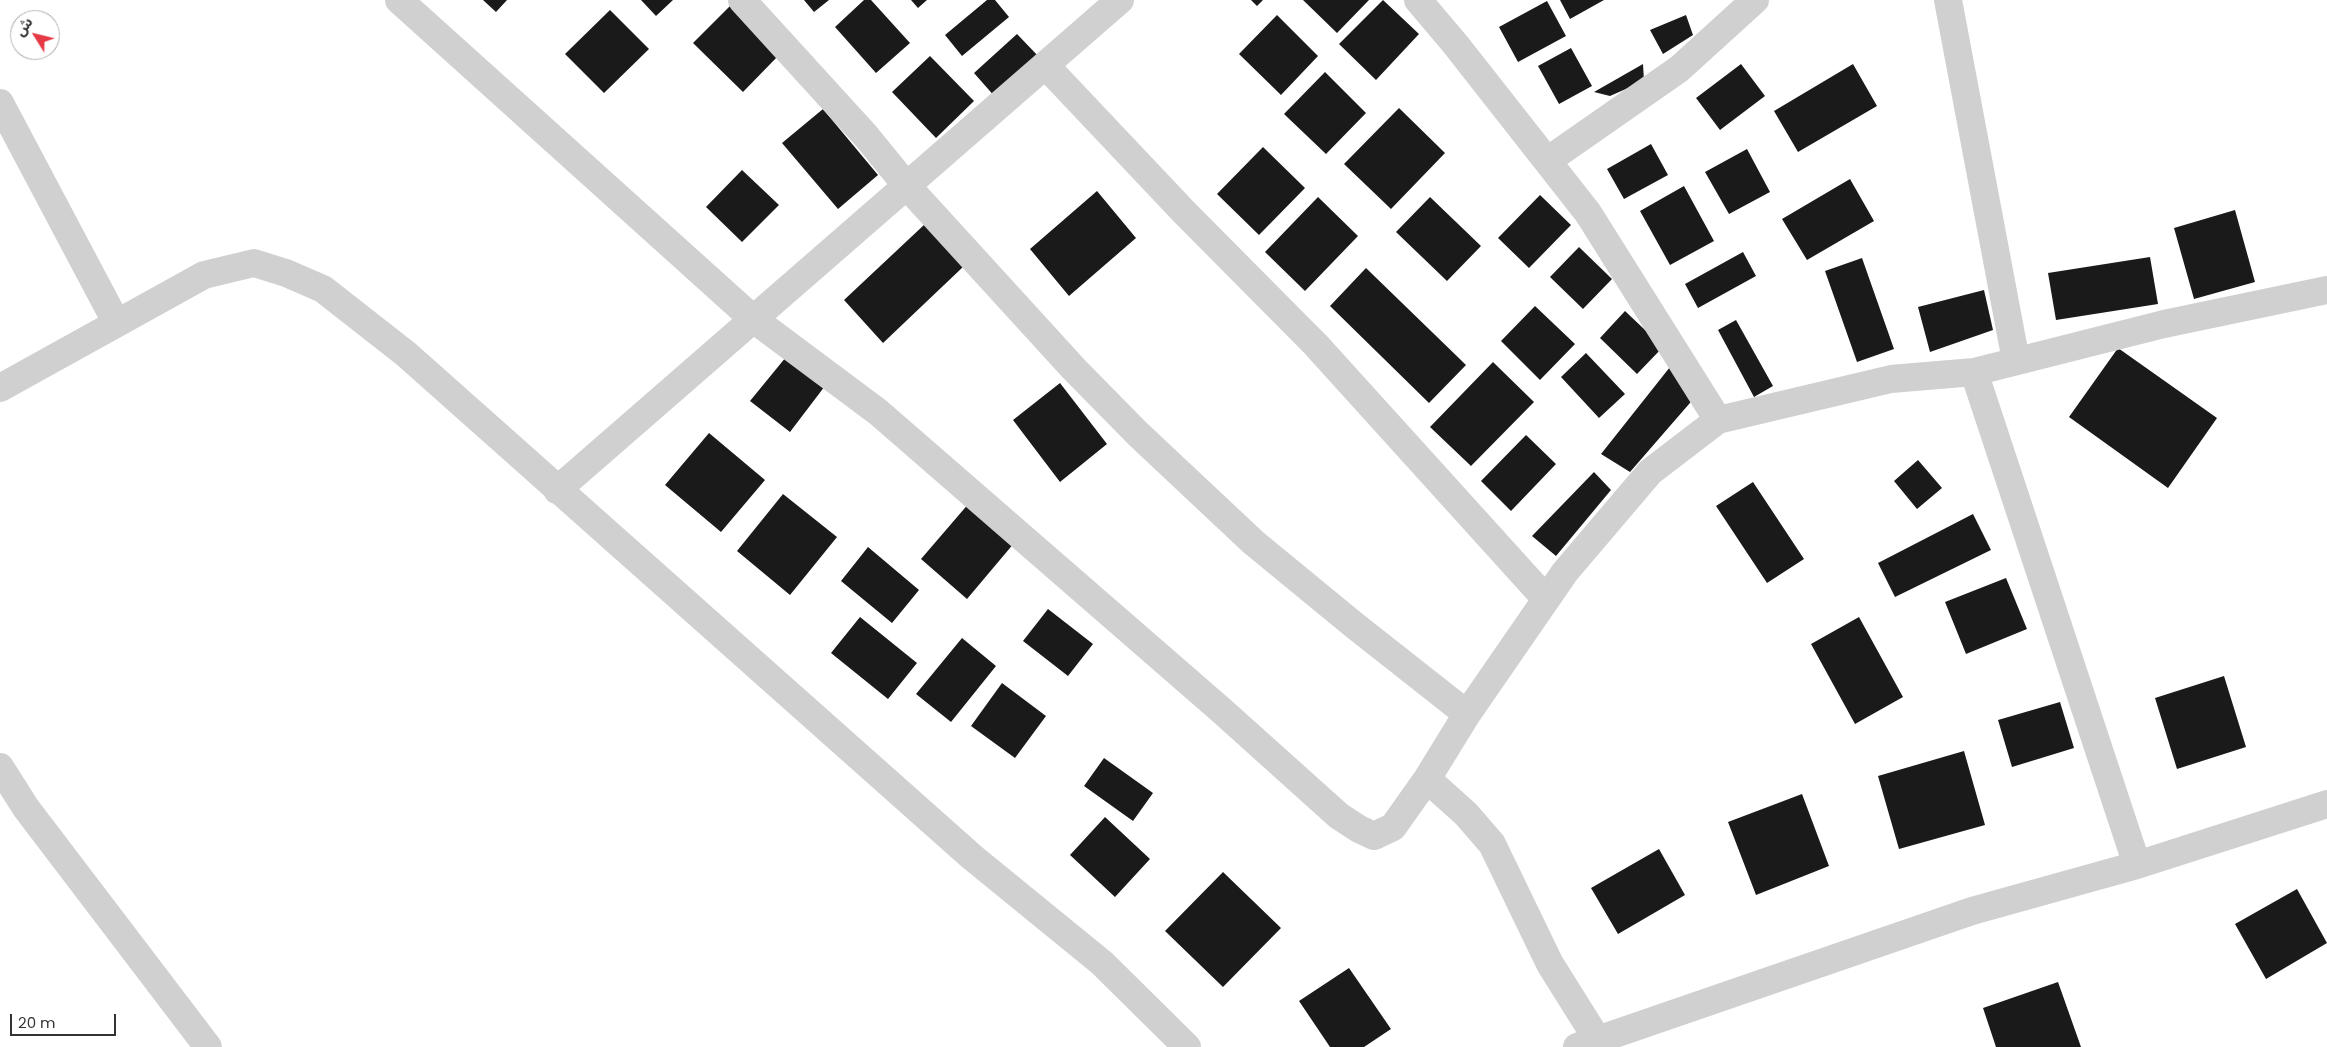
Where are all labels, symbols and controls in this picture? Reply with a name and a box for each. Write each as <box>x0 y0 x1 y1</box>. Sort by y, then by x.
north arrow <box>10 10 60 60</box>
text: ش <box>10 13 37 40</box>
scale bar <box>12 1004 119 1036</box>
text: 20 m <box>18 1012 56 1033</box>

